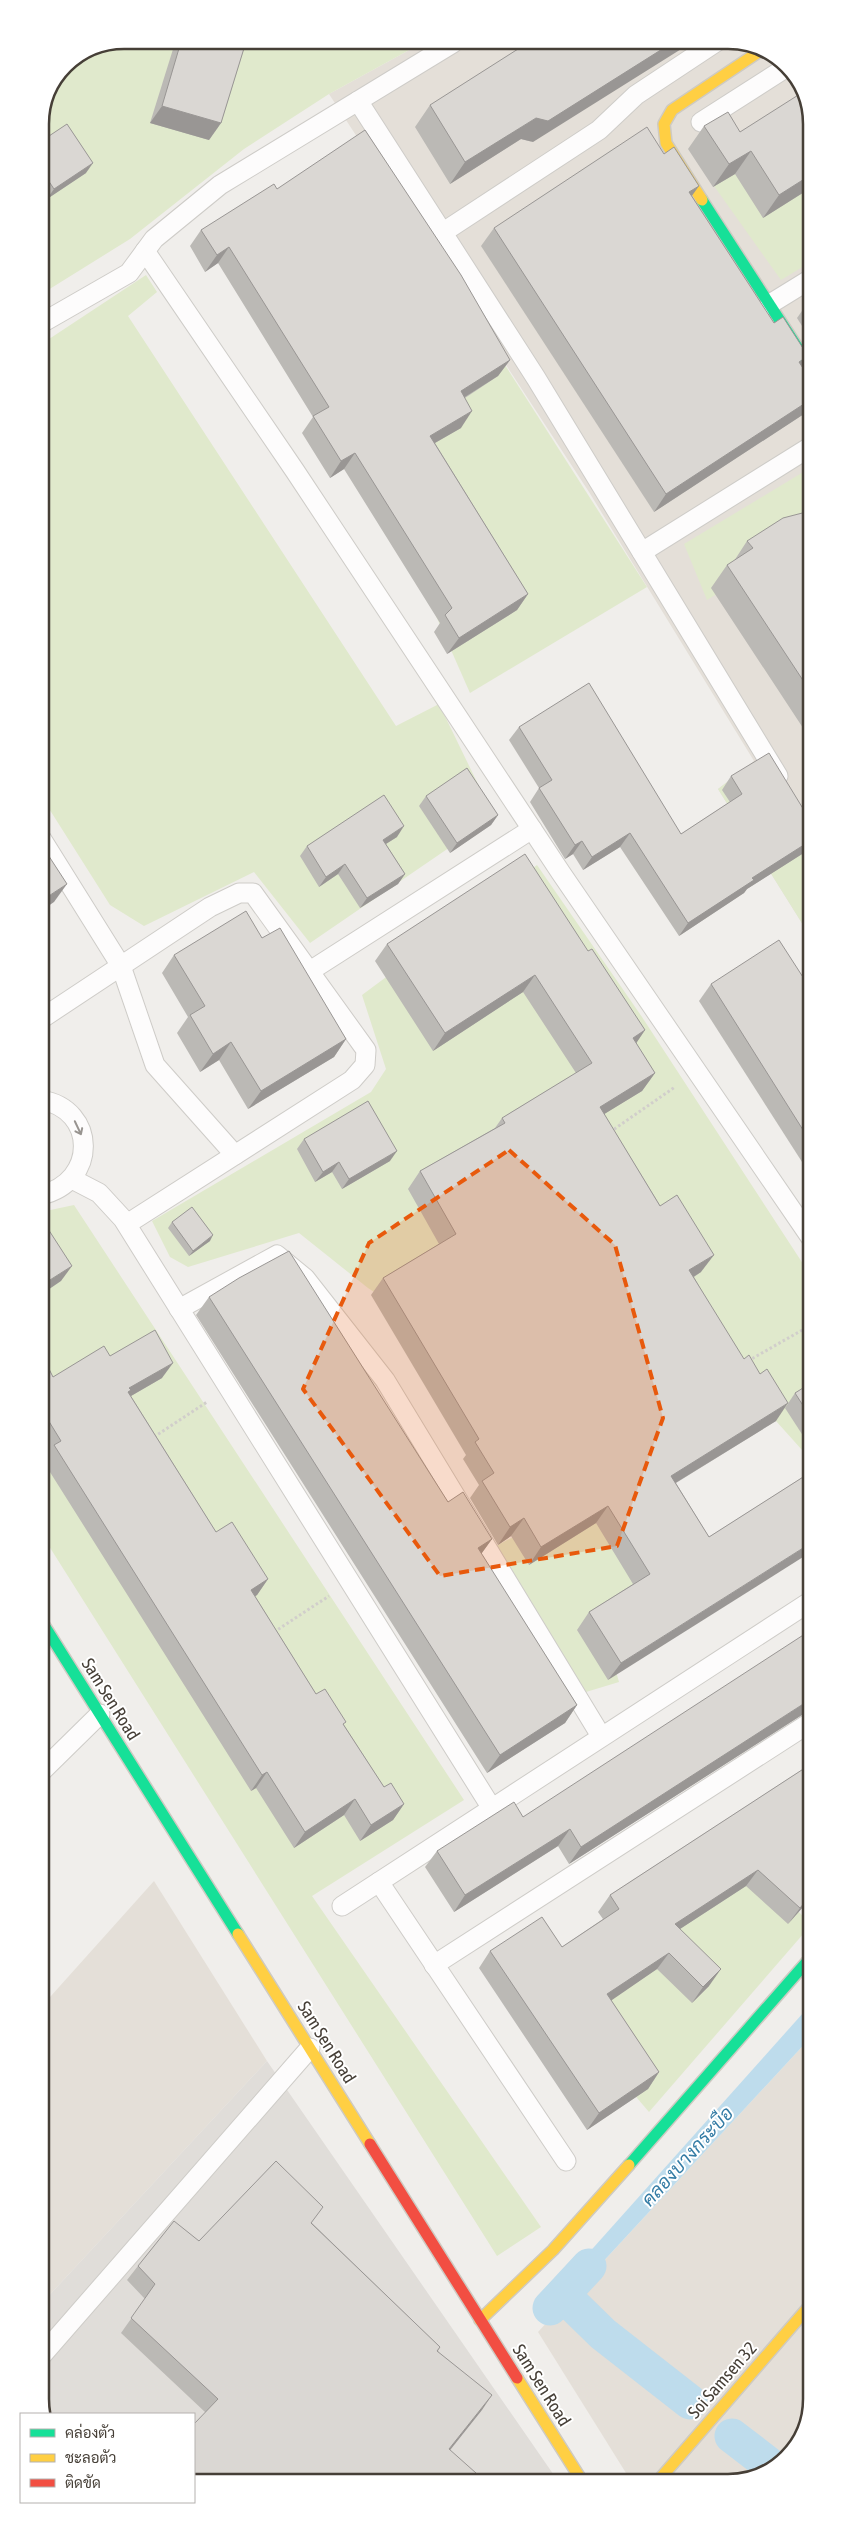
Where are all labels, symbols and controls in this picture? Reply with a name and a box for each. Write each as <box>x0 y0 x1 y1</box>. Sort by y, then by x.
one-way arrow <box>74 1120 84 1135</box>
street label: Sam Sen Road <box>78 1654 144 1744</box>
street label: Sam Sen Road <box>294 1997 360 2087</box>
water label: คลองบางกระบือ <box>636 2101 737 2210</box>
street label: Soi Samsen 32 <box>683 2338 761 2422</box>
street label: Sam Sen Road <box>509 2340 575 2430</box>
legend <box>20 2413 195 2503</box>
text: คล่องตัว <box>65 2423 115 2441</box>
text: ชะลอตัว <box>65 2449 116 2466</box>
text: ติดขัด <box>65 2474 101 2491</box>

